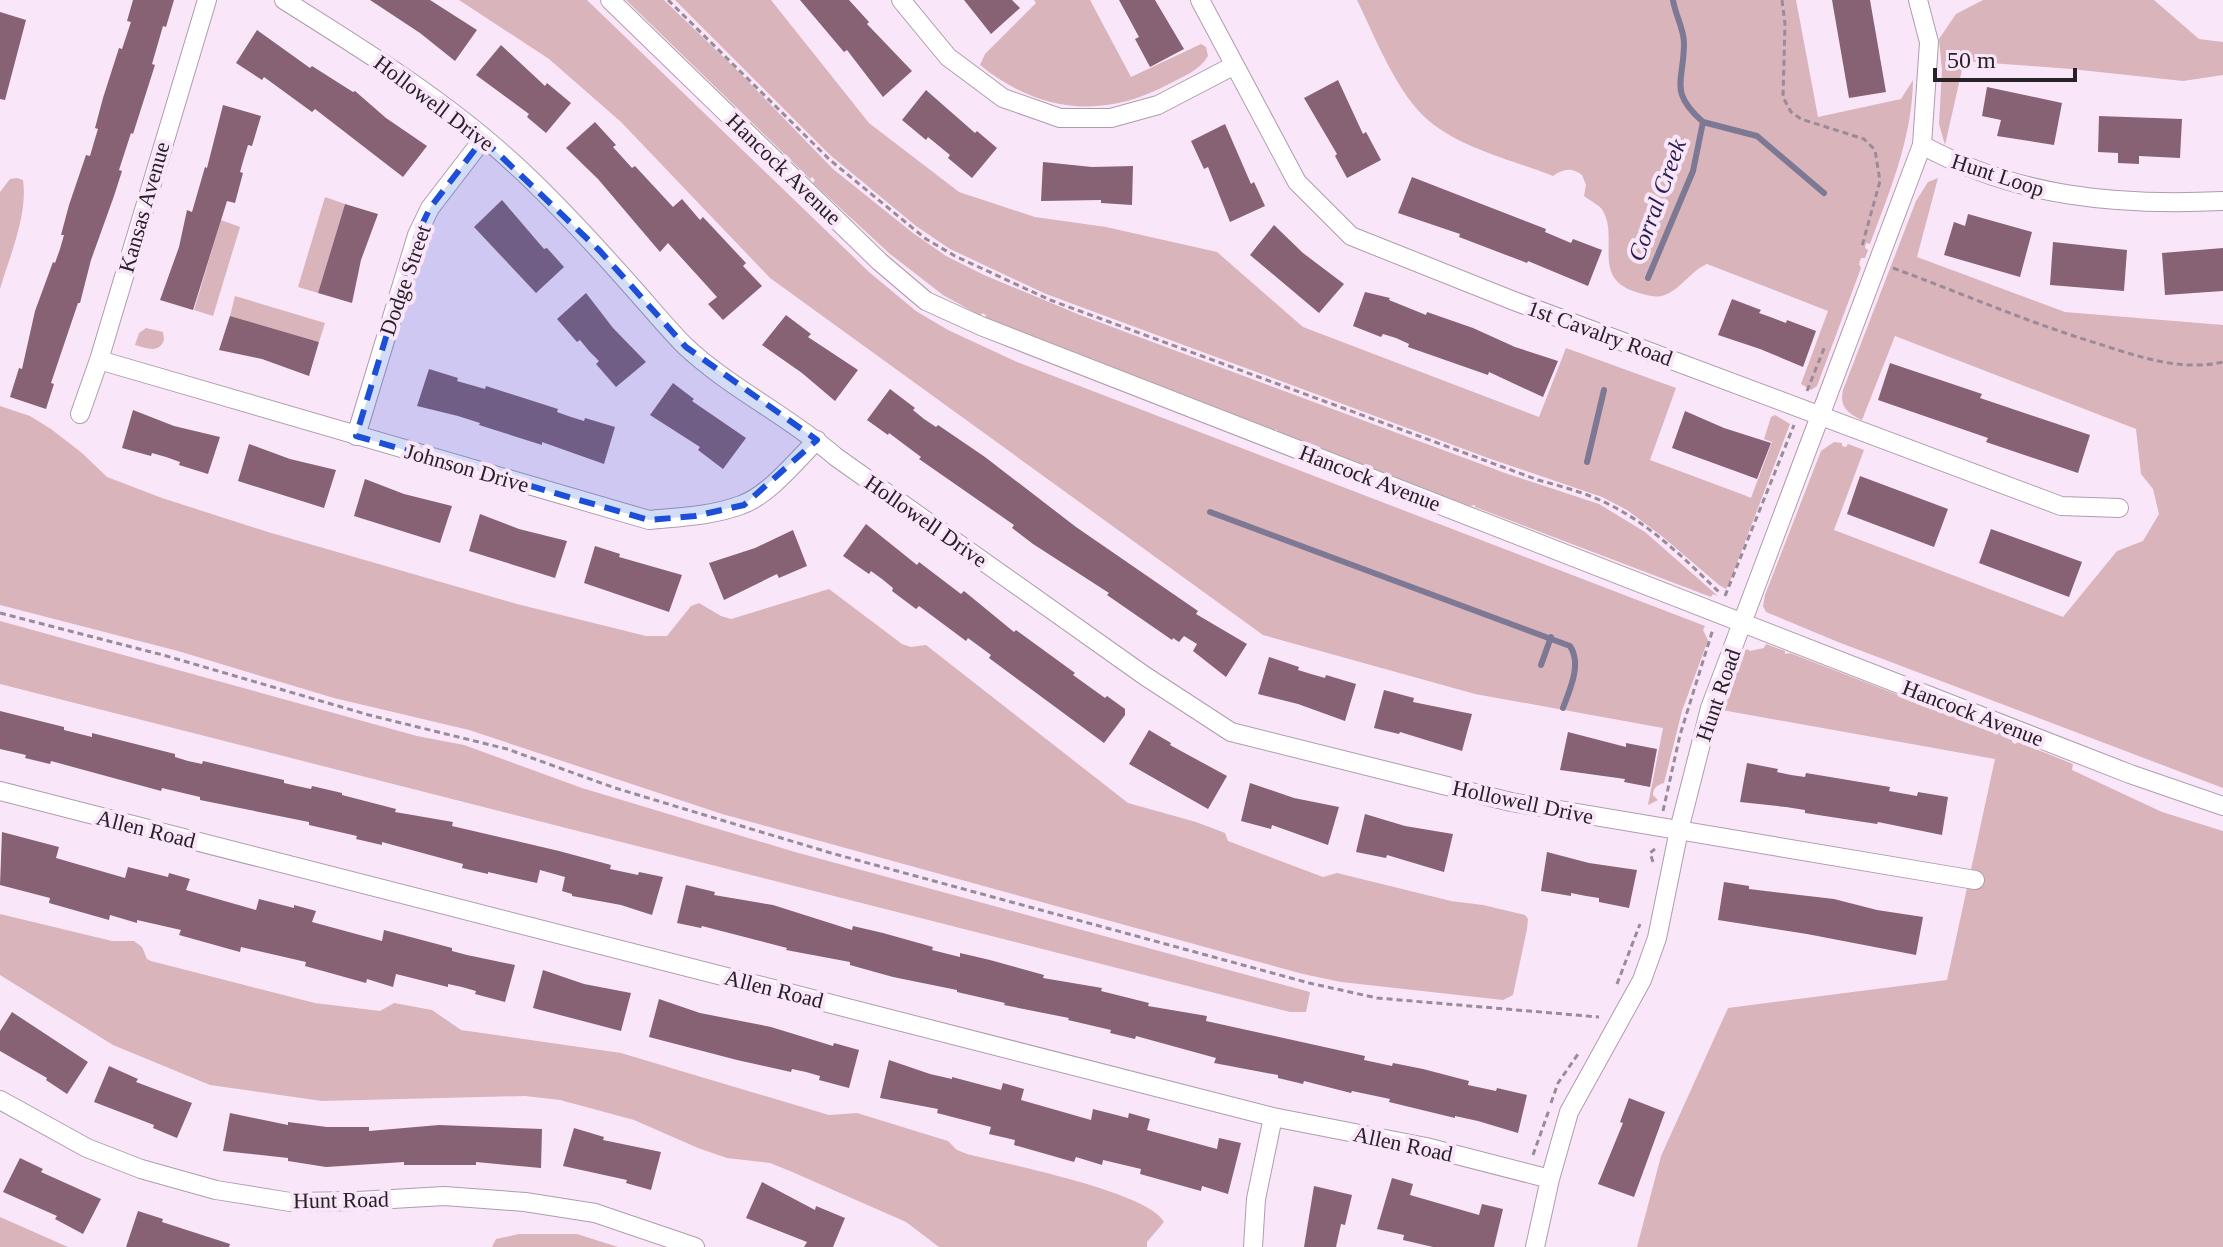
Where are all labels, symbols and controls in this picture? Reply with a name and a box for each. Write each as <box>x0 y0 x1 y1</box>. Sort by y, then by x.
scale bar <box>1935 32 2075 82</box>
text: 50 m <box>1947 47 1996 73</box>
street label: Hollowell Drive <box>369 50 499 156</box>
street label: Hancock Avenue <box>722 108 846 230</box>
water label: Corral Creek <box>1623 135 1691 264</box>
street label: Kansas Avenue <box>113 139 175 275</box>
street label: Hunt Loop <box>1949 148 2047 202</box>
street label: Dodge Street <box>374 221 436 339</box>
street label: 1st Cavalry Road <box>1524 295 1676 371</box>
street label: Johnson Drive <box>402 438 532 498</box>
street label: Hancock Avenue <box>1296 440 1444 516</box>
street label: Hollowell Drive <box>860 470 992 572</box>
street label: Hunt Road <box>1691 646 1745 744</box>
street label: Hancock Avenue <box>1899 675 2047 751</box>
street label: Hollowell Drive <box>1450 775 1596 829</box>
street label: Allen Road <box>94 805 198 853</box>
street label: Allen Road <box>722 965 826 1013</box>
street label: Allen Road <box>1351 1121 1455 1167</box>
street label: Hunt Road <box>293 1187 389 1213</box>

